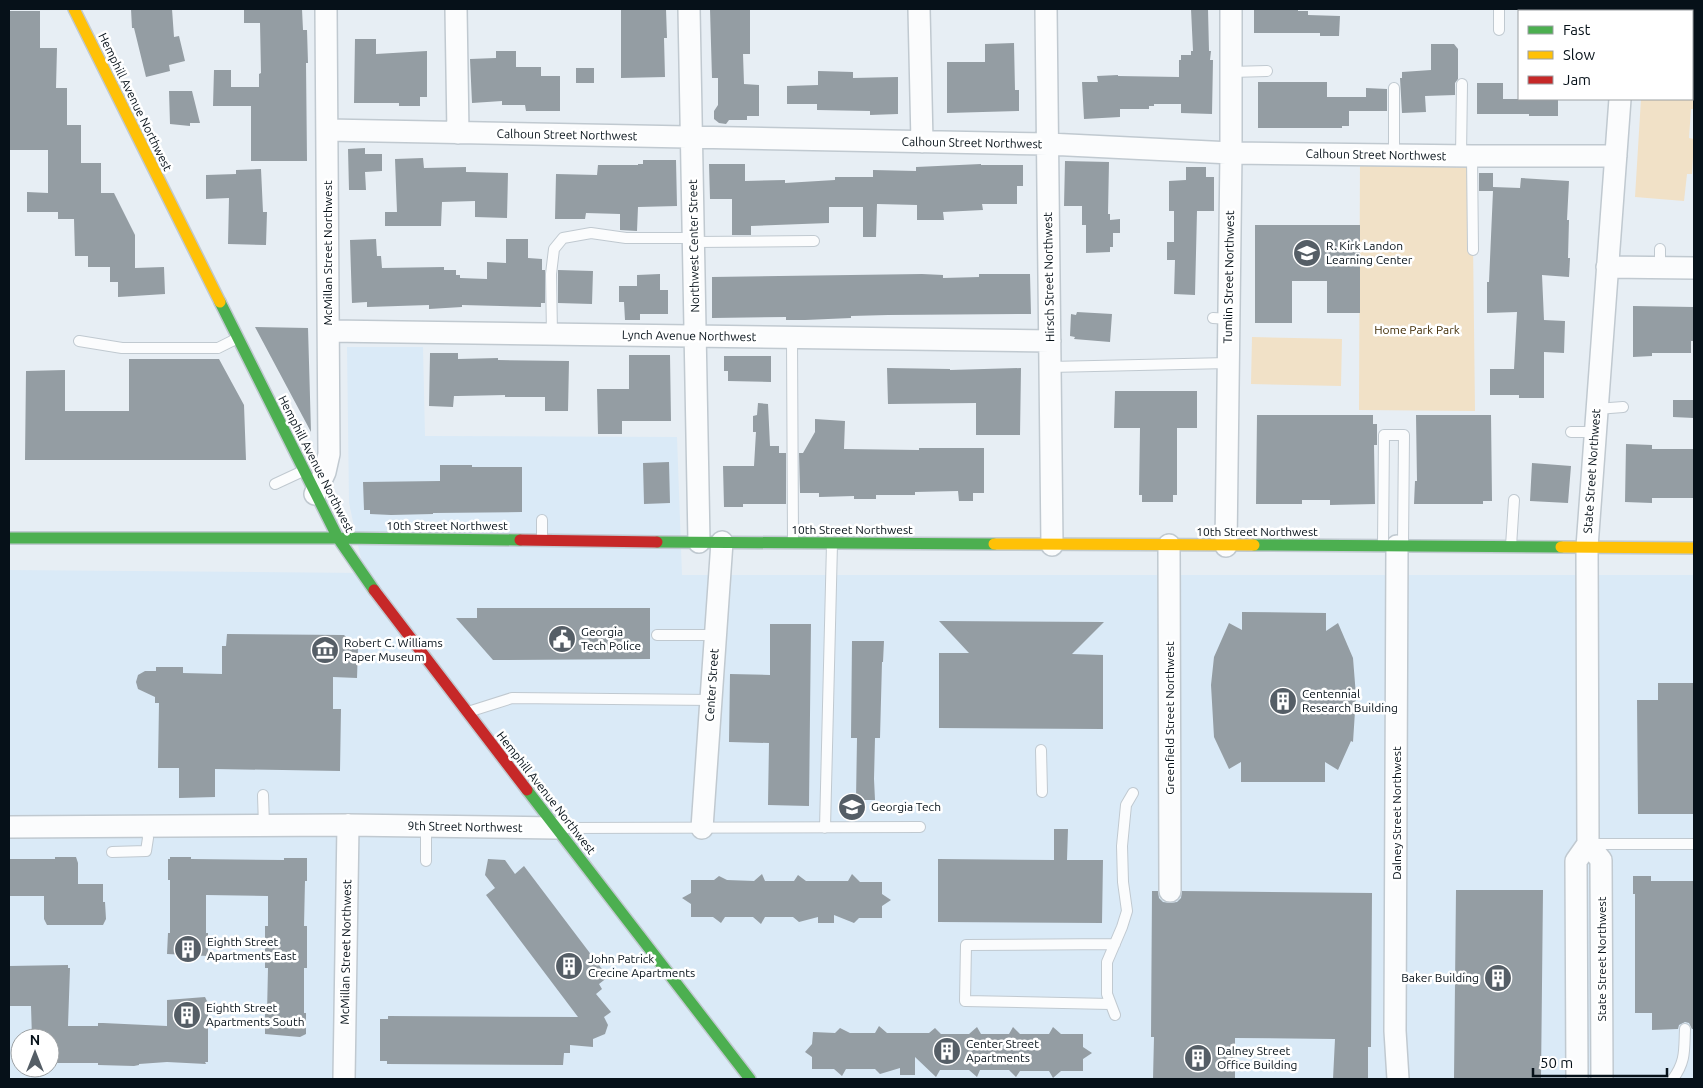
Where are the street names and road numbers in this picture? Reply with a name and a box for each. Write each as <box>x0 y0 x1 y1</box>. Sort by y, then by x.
street label: Hemphill Avenue Northwest <box>96 31 175 173</box>
street label: Calhoun Street Northwest <box>496 127 638 142</box>
street label: Calhoun Street Northwest <box>901 135 1043 150</box>
street label: Calhoun Street Northwest <box>1305 147 1447 162</box>
street label: Northwest Center Street <box>686 179 701 313</box>
street label: McMillan Street Northwest <box>321 180 334 326</box>
street label: Tumlin Street Northwest <box>1221 210 1236 344</box>
street label: Hirsch Street Northwest <box>1041 212 1056 342</box>
street label: Lynch Avenue Northwest <box>622 328 757 343</box>
street label: Hemphill Avenue Northwest <box>276 393 357 535</box>
street label: State Street Northwest <box>1581 408 1602 534</box>
street label: 10th Street Northwest <box>386 519 508 532</box>
street label: 10th Street Northwest <box>791 523 913 536</box>
street label: 10th Street Northwest <box>1196 525 1318 538</box>
street label: Greenfield Street Northwest <box>1163 641 1176 795</box>
street label: Center Street <box>702 648 721 722</box>
street label: Hemphill Avenue Northwest <box>495 729 598 857</box>
street label: Dalney Street Northwest <box>1390 746 1403 880</box>
street label: 9th Street Northwest <box>407 819 523 834</box>
street label: McMillan Street Northwest <box>338 879 353 1025</box>
street label: State Street Northwest <box>1595 896 1608 1022</box>

